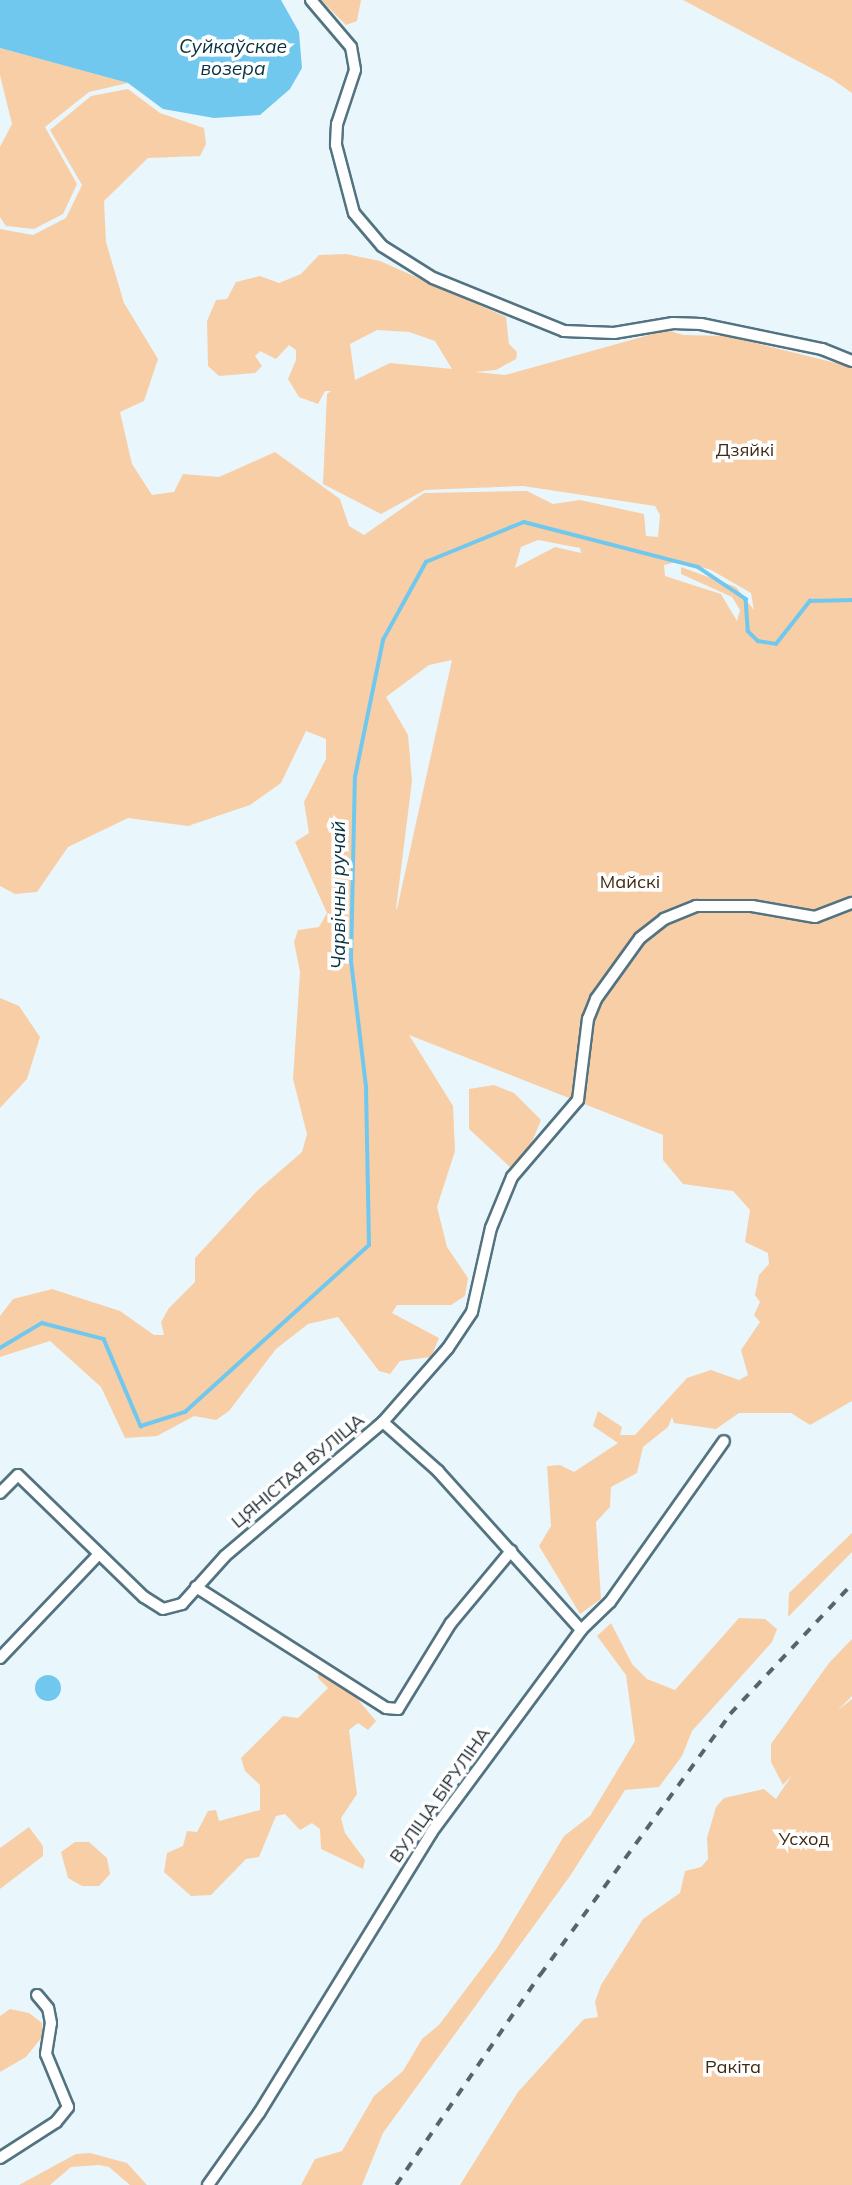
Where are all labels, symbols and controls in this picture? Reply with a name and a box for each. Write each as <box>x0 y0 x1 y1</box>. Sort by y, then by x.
water label: Суйкаўскае возера <box>179 36 287 80</box>
park label: Дзяйкі <box>716 439 774 461</box>
water label: Чарвічны ручай <box>328 821 350 969</box>
park label: Майскі <box>600 871 660 893</box>
street label: ЦЯНІСТАЯ ВУЛІЦА <box>227 1409 369 1533</box>
street label: ВУЛІЦА БІРУЛІНА <box>385 1723 495 1867</box>
park label: Усход <box>779 1828 829 1850</box>
park label: Ракіта <box>705 2056 761 2078</box>

